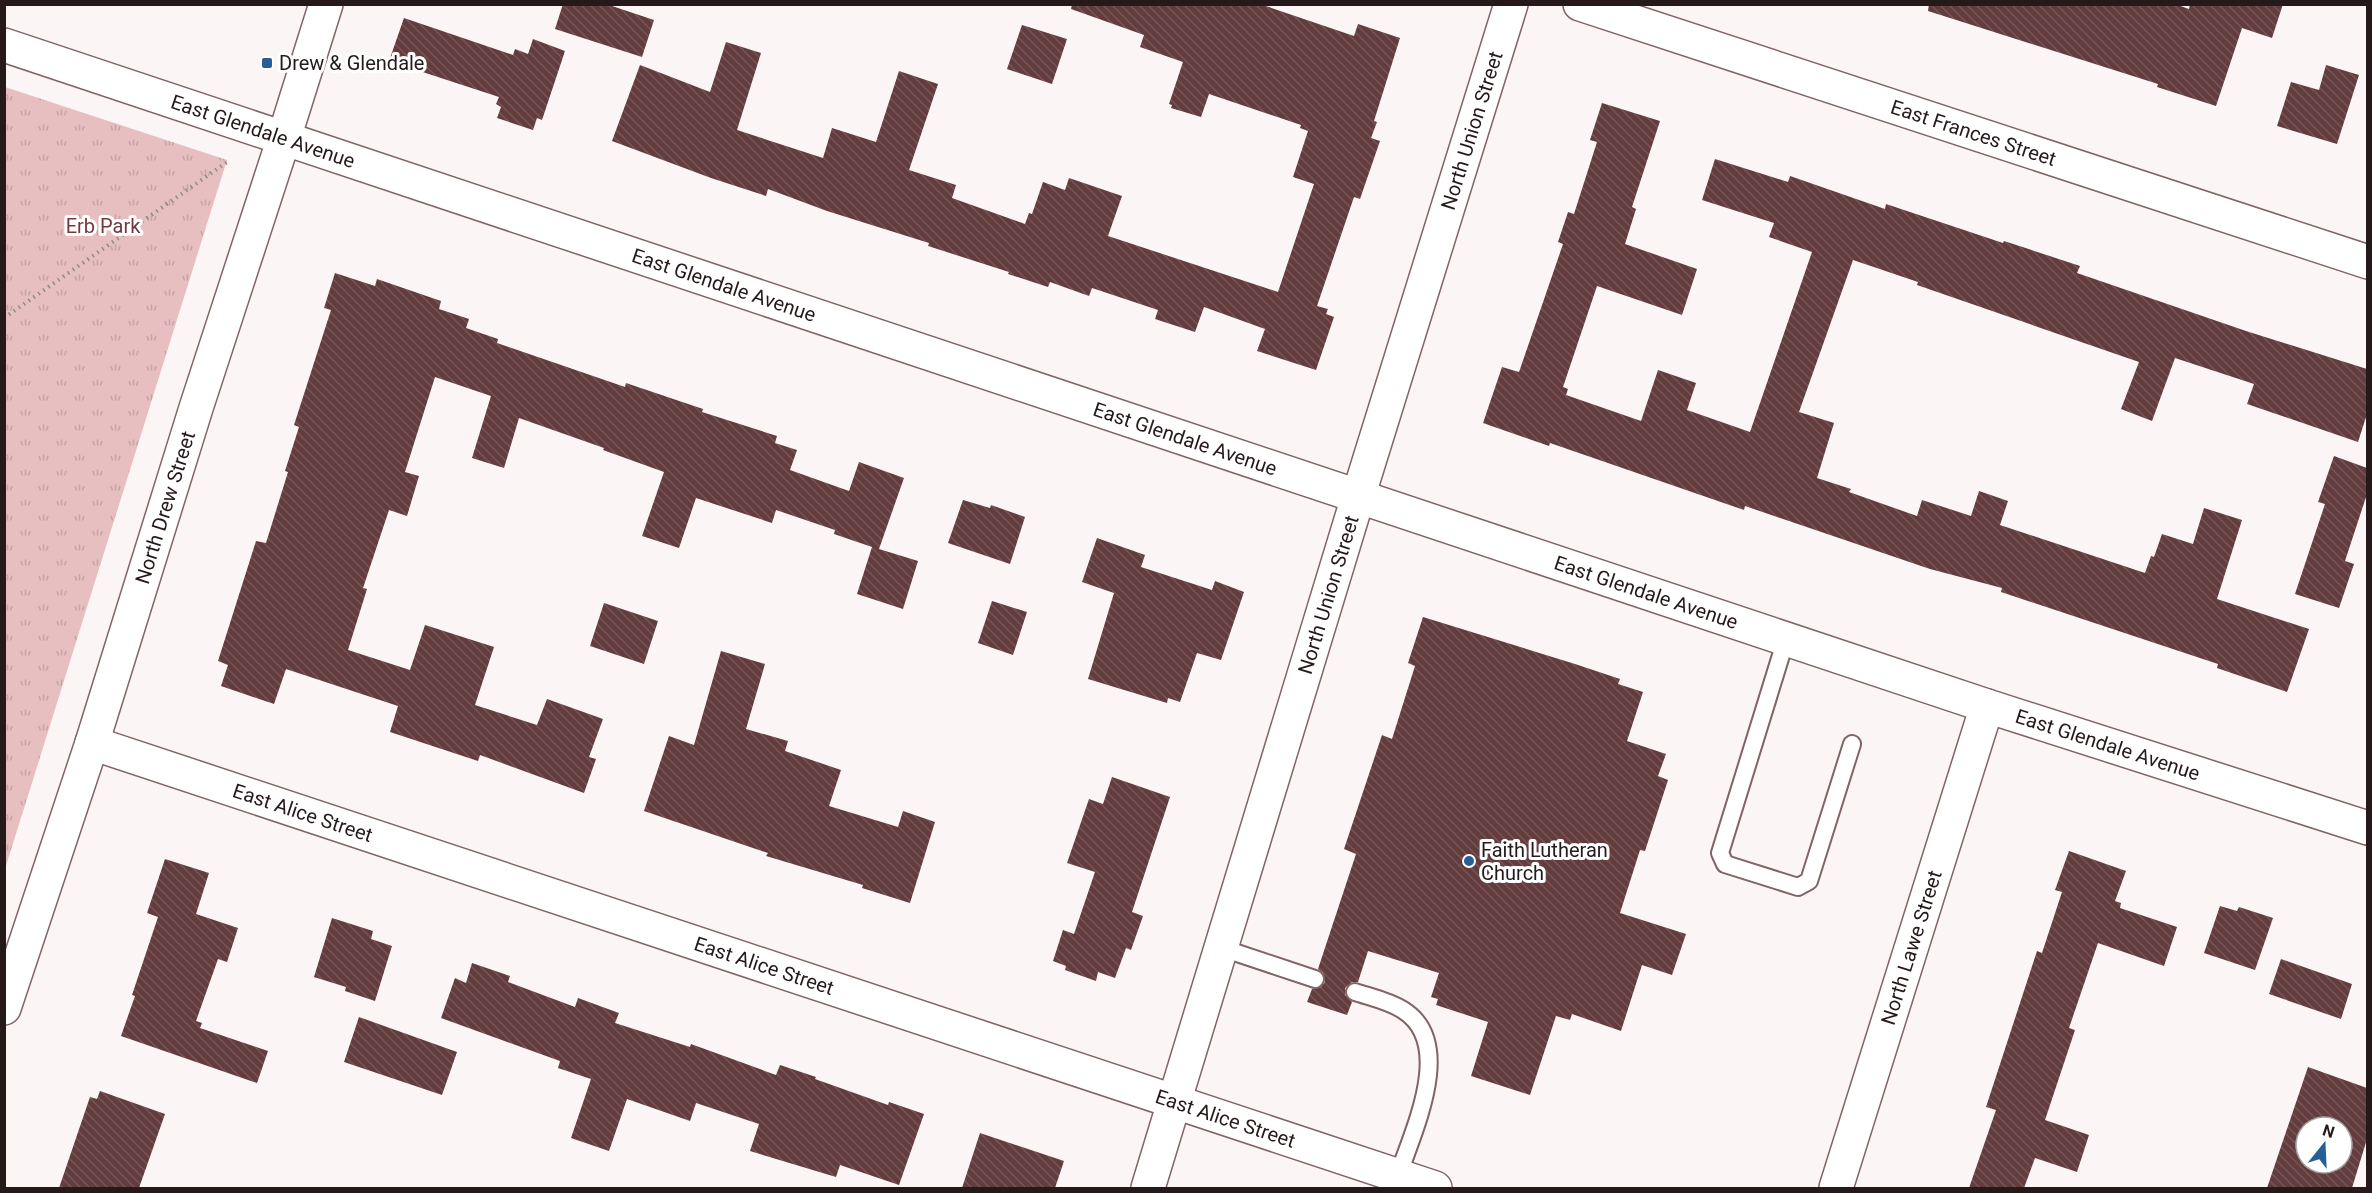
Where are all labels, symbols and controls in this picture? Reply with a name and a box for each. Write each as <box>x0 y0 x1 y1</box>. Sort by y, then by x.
street label: North Union Street <box>1436 48 1508 213</box>
place label: Drew & Glendale <box>279 51 424 75</box>
marker: Drew & Glendale <box>260 56 274 70</box>
street label: East Glendale Avenue <box>168 90 358 173</box>
street label: East Frances Street <box>1888 95 2059 171</box>
park label: Erb Park <box>66 214 141 238</box>
street label: East Glendale Avenue <box>629 243 819 327</box>
street label: East Glendale Avenue <box>1090 397 1280 480</box>
street label: North Drew Street <box>130 428 200 587</box>
street label: North Union Street <box>1293 513 1364 677</box>
street label: East Glendale Avenue <box>1551 551 1741 634</box>
street label: East Glendale Avenue <box>2012 704 2203 785</box>
street label: East Alice Street <box>230 779 376 847</box>
place label: Faith Lutheran Church <box>1481 838 1608 885</box>
marker: Faith Lutheran Church <box>1462 854 1476 868</box>
street label: North Lawe Street <box>1876 867 1947 1028</box>
street label: East Alice Street <box>691 931 837 1000</box>
street label: East Alice Street <box>1152 1084 1298 1153</box>
north arrow <box>2294 1115 2354 1175</box>
text: N <box>2320 1120 2337 1142</box>

